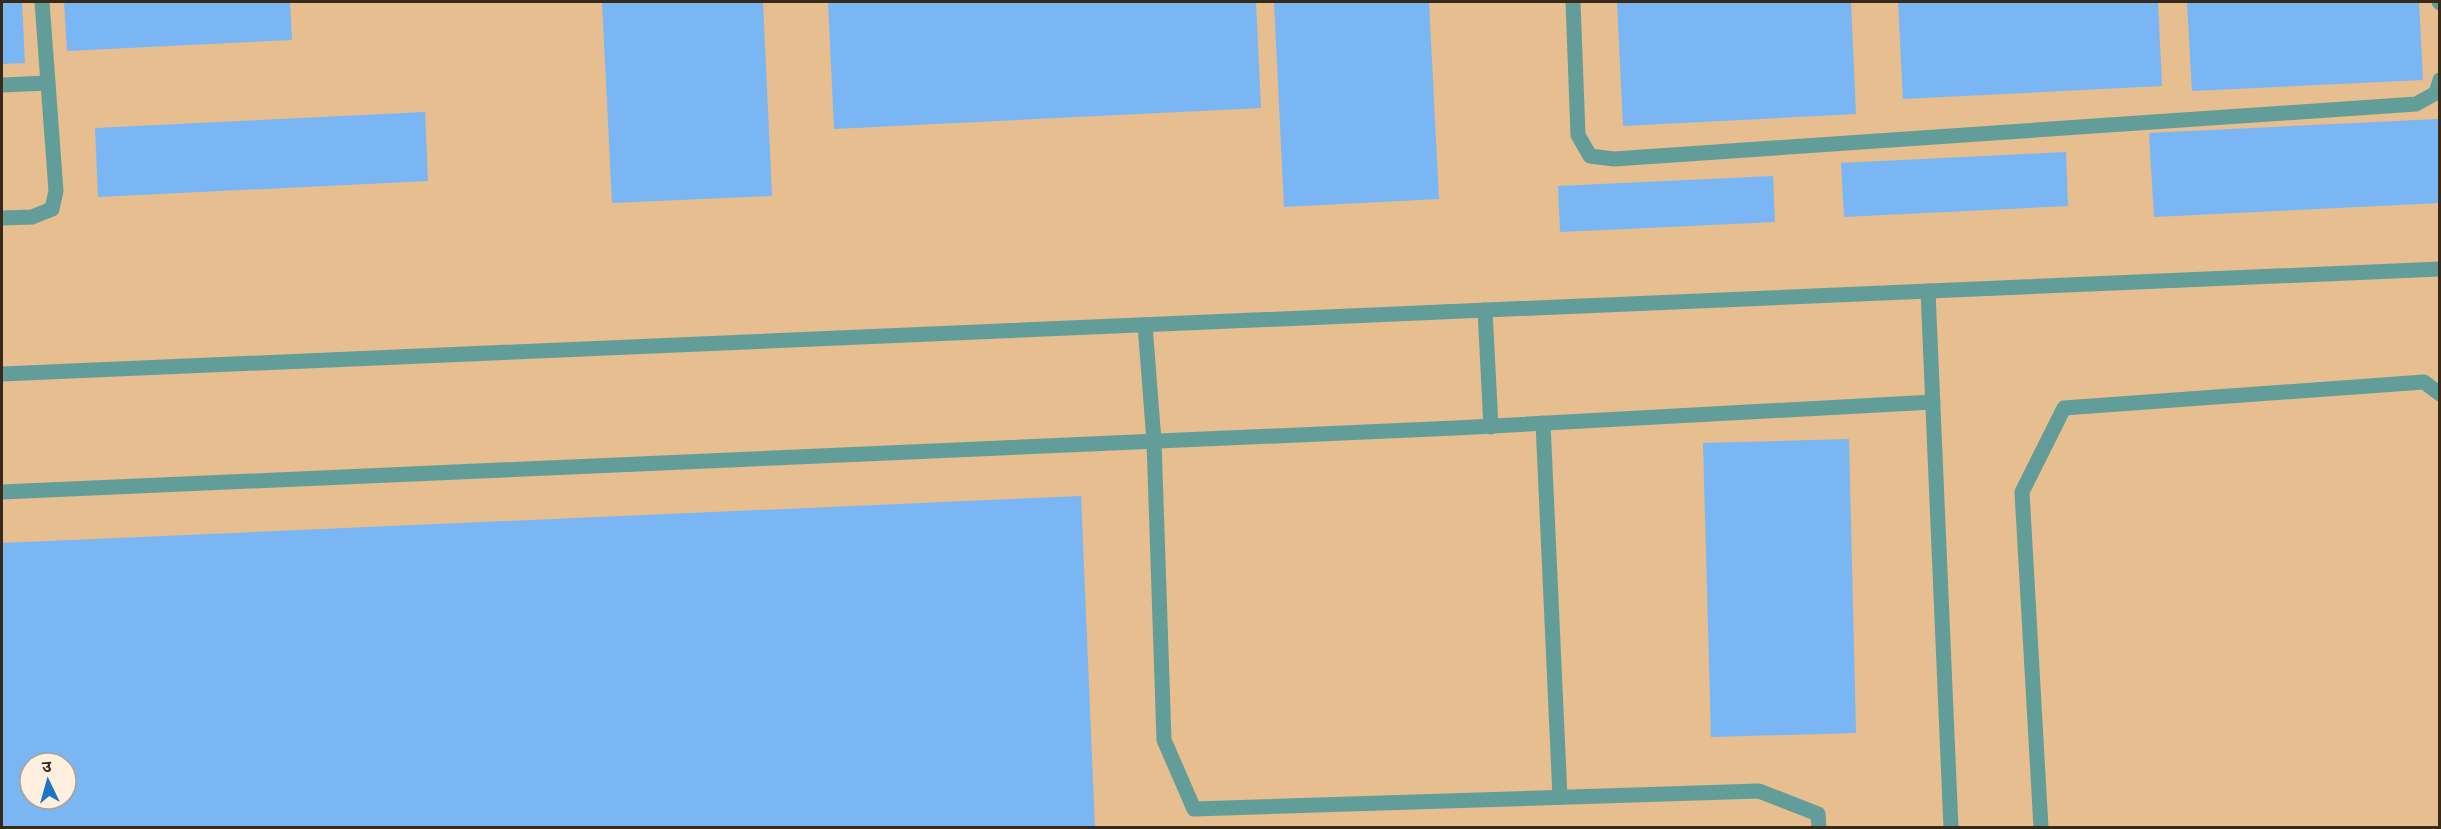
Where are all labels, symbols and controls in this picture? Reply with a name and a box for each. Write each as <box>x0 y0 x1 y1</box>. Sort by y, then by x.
north arrow <box>18 751 78 811</box>
text: उ <box>41 757 53 776</box>

